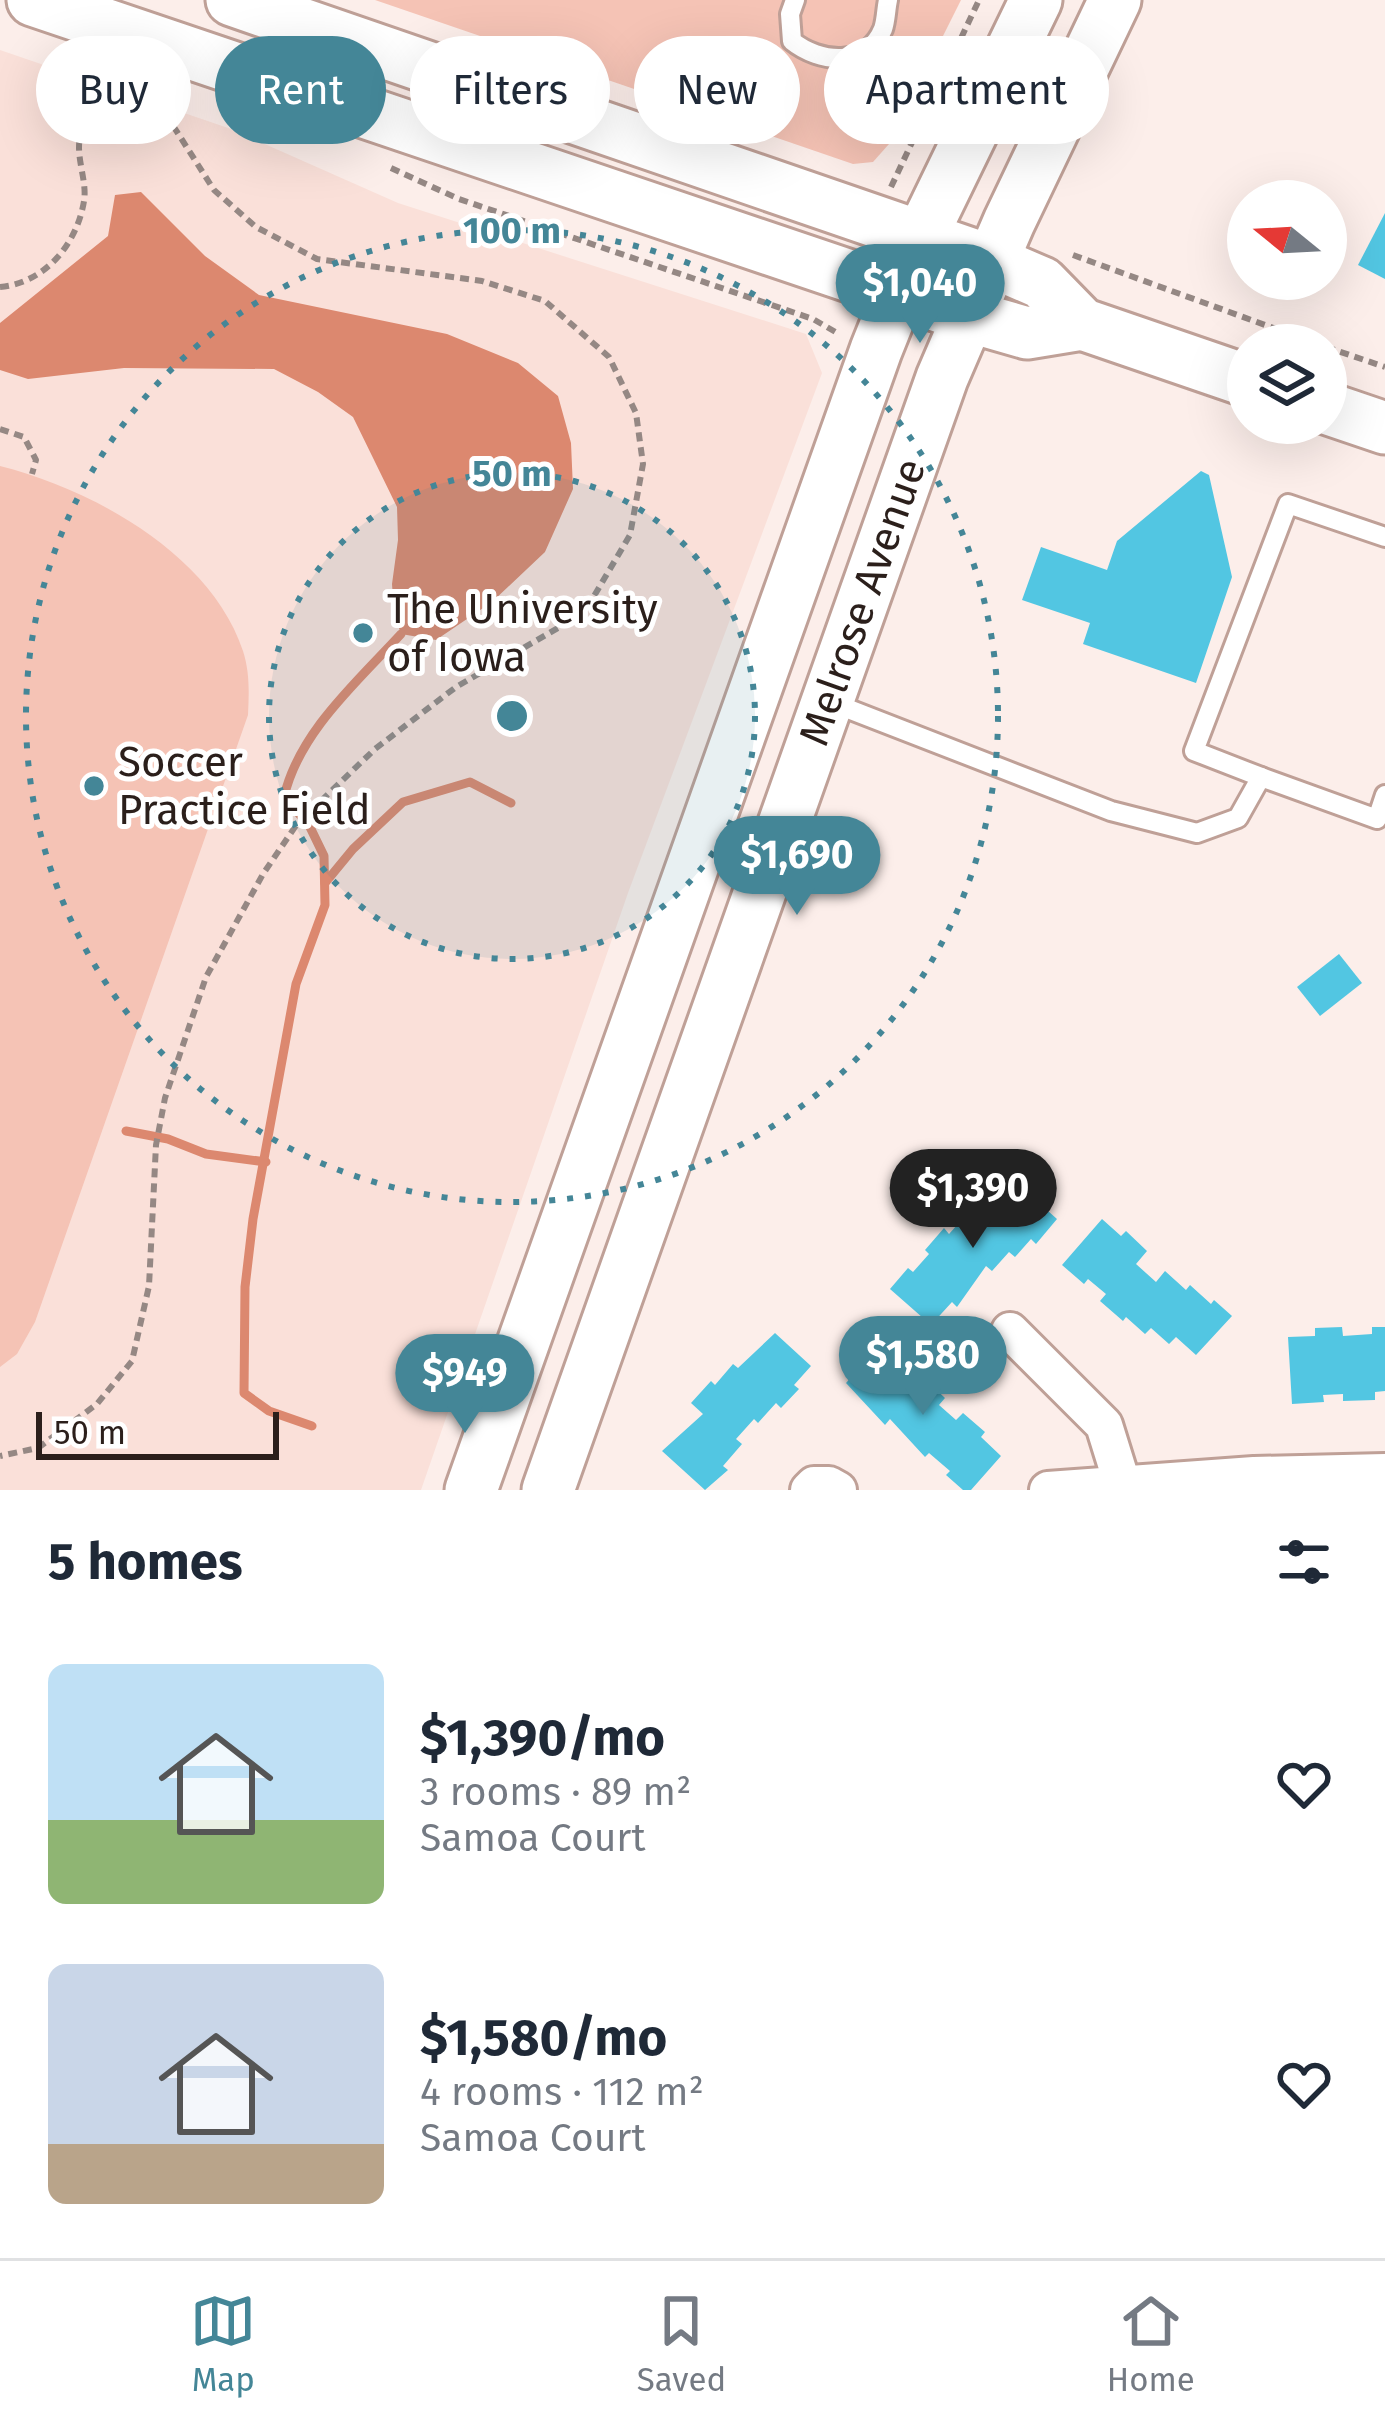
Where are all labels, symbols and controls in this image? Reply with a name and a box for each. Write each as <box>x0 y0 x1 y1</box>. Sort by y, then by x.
chip: Buy <box>36 36 191 144</box>
chip: Rent <box>215 36 386 144</box>
chip: Filters <box>410 36 610 144</box>
chip: New <box>634 36 800 144</box>
chip: Apartment <box>824 36 1109 144</box>
north arrow <box>1227 180 1347 300</box>
map controls <box>1227 180 1347 444</box>
text: 100 m <box>463 209 561 253</box>
pin: $1,040 <box>822 244 1018 346</box>
text: $1,040 <box>863 260 977 306</box>
button: layers <box>1227 324 1347 444</box>
text: 50 m <box>472 452 552 496</box>
street label: Melrose Avenue <box>789 452 936 752</box>
place label: The University of Iowa <box>387 584 658 682</box>
marker: The University of Iowa <box>350 620 376 646</box>
centre of rings <box>491 695 533 737</box>
place label: Soccer Practice Field <box>118 737 371 835</box>
marker: Soccer Practice Field <box>81 773 107 799</box>
pin: $1,690 <box>699 816 895 918</box>
text: $1,690 <box>740 832 854 878</box>
pin: $1,390 <box>875 1149 1071 1251</box>
text: $1,390 <box>917 1165 1029 1211</box>
pin: $1,580 <box>825 1316 1021 1418</box>
text: $1,580 <box>866 1332 980 1378</box>
pin: $949 <box>394 1334 536 1436</box>
text: $949 <box>422 1350 508 1396</box>
scale bar <box>36 1406 279 1459</box>
text: 50 m <box>54 1413 126 1453</box>
icon: filters <box>1271 1529 1337 1595</box>
text: 5 homes <box>48 1531 243 1593</box>
text: $1,390/mo <box>420 1707 665 1769</box>
icon: home <box>144 1712 288 1856</box>
icon: heart <box>1271 1751 1337 1817</box>
text: 3 rooms · 89 m² <box>420 1769 691 1815</box>
text: Samoa Court <box>420 1815 646 1861</box>
text: $1,580/mo <box>420 2007 667 2069</box>
icon: home <box>144 2012 288 2156</box>
icon: heart <box>1271 2051 1337 2117</box>
text: 4 rooms · 112 m² <box>420 2069 704 2115</box>
text: Samoa Court <box>420 2115 646 2161</box>
tab: Map <box>190 2288 256 2400</box>
tab: Saved <box>637 2288 726 2400</box>
tab: Home <box>1107 2288 1195 2400</box>

